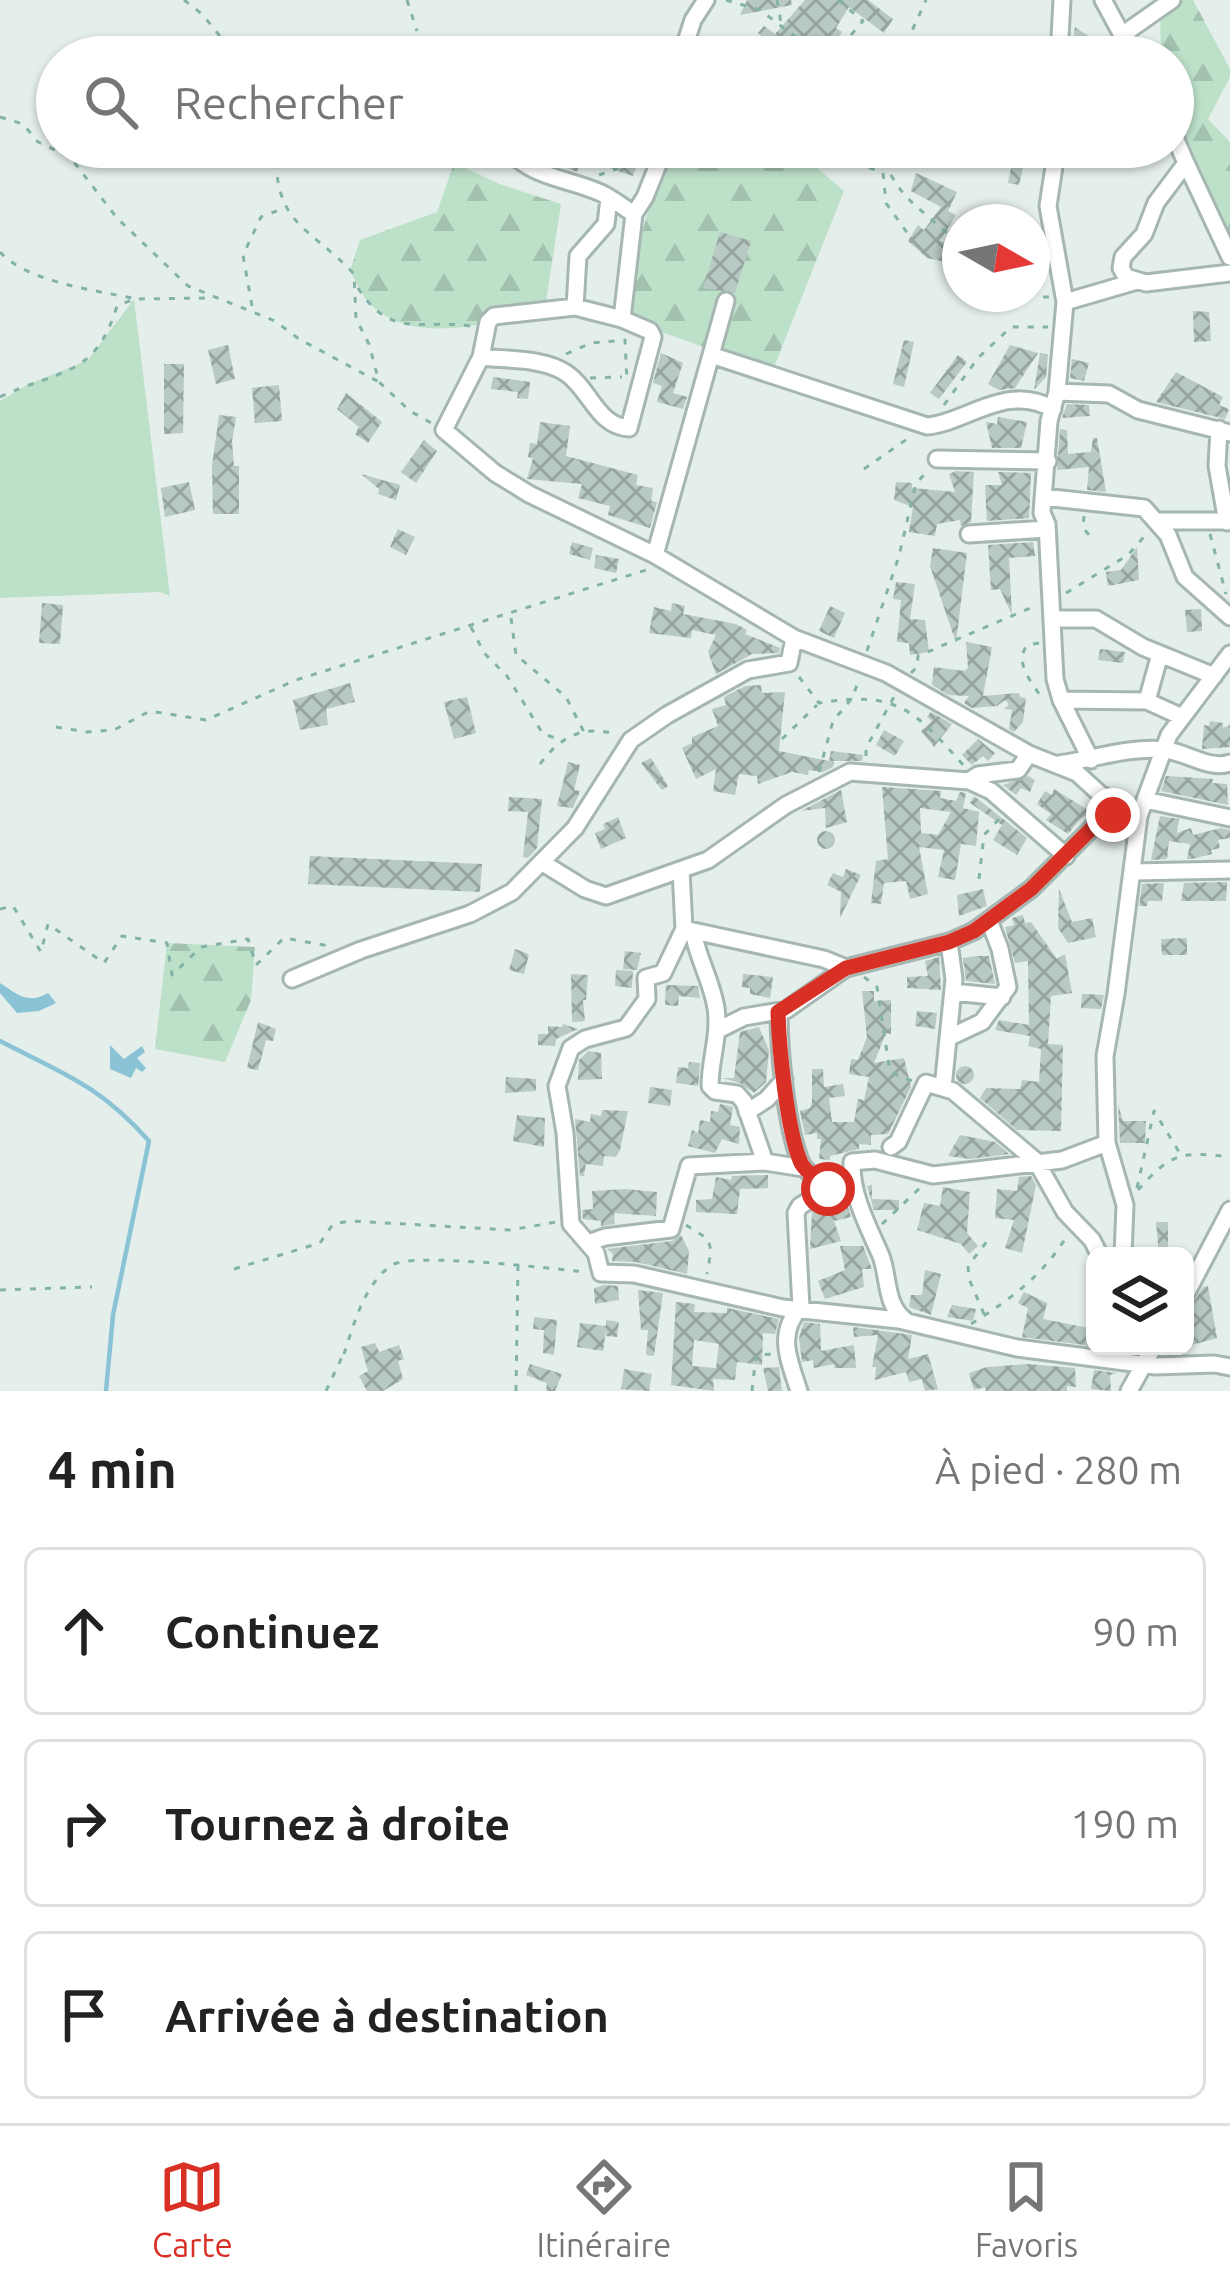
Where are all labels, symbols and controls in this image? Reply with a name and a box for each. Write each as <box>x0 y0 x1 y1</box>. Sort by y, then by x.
search box <box>36 36 1194 168</box>
icon: search <box>78 69 144 135</box>
text: Rechercher <box>174 77 404 128</box>
north arrow <box>942 204 1050 312</box>
route end <box>1086 788 1140 842</box>
route start <box>801 1162 855 1216</box>
map controls <box>1086 1247 1194 1355</box>
button: layers <box>1086 1247 1194 1355</box>
text: 4 min <box>48 1440 177 1498</box>
text: À pied · 280 m <box>935 1448 1182 1491</box>
icon: ahead <box>51 1598 117 1664</box>
text: Continuez <box>165 1606 379 1657</box>
text: 90 m <box>1092 1610 1179 1653</box>
icon: right <box>51 1790 117 1856</box>
text: Tournez à droite <box>165 1798 510 1849</box>
text: 190 m <box>1070 1802 1179 1845</box>
icon: arrive <box>51 1982 117 2048</box>
text: Arrivée à destination <box>165 1990 609 2041</box>
tab: Carte <box>152 2154 233 2263</box>
tab: Itinéraire <box>536 2154 671 2263</box>
tab: Favoris <box>975 2154 1078 2263</box>

